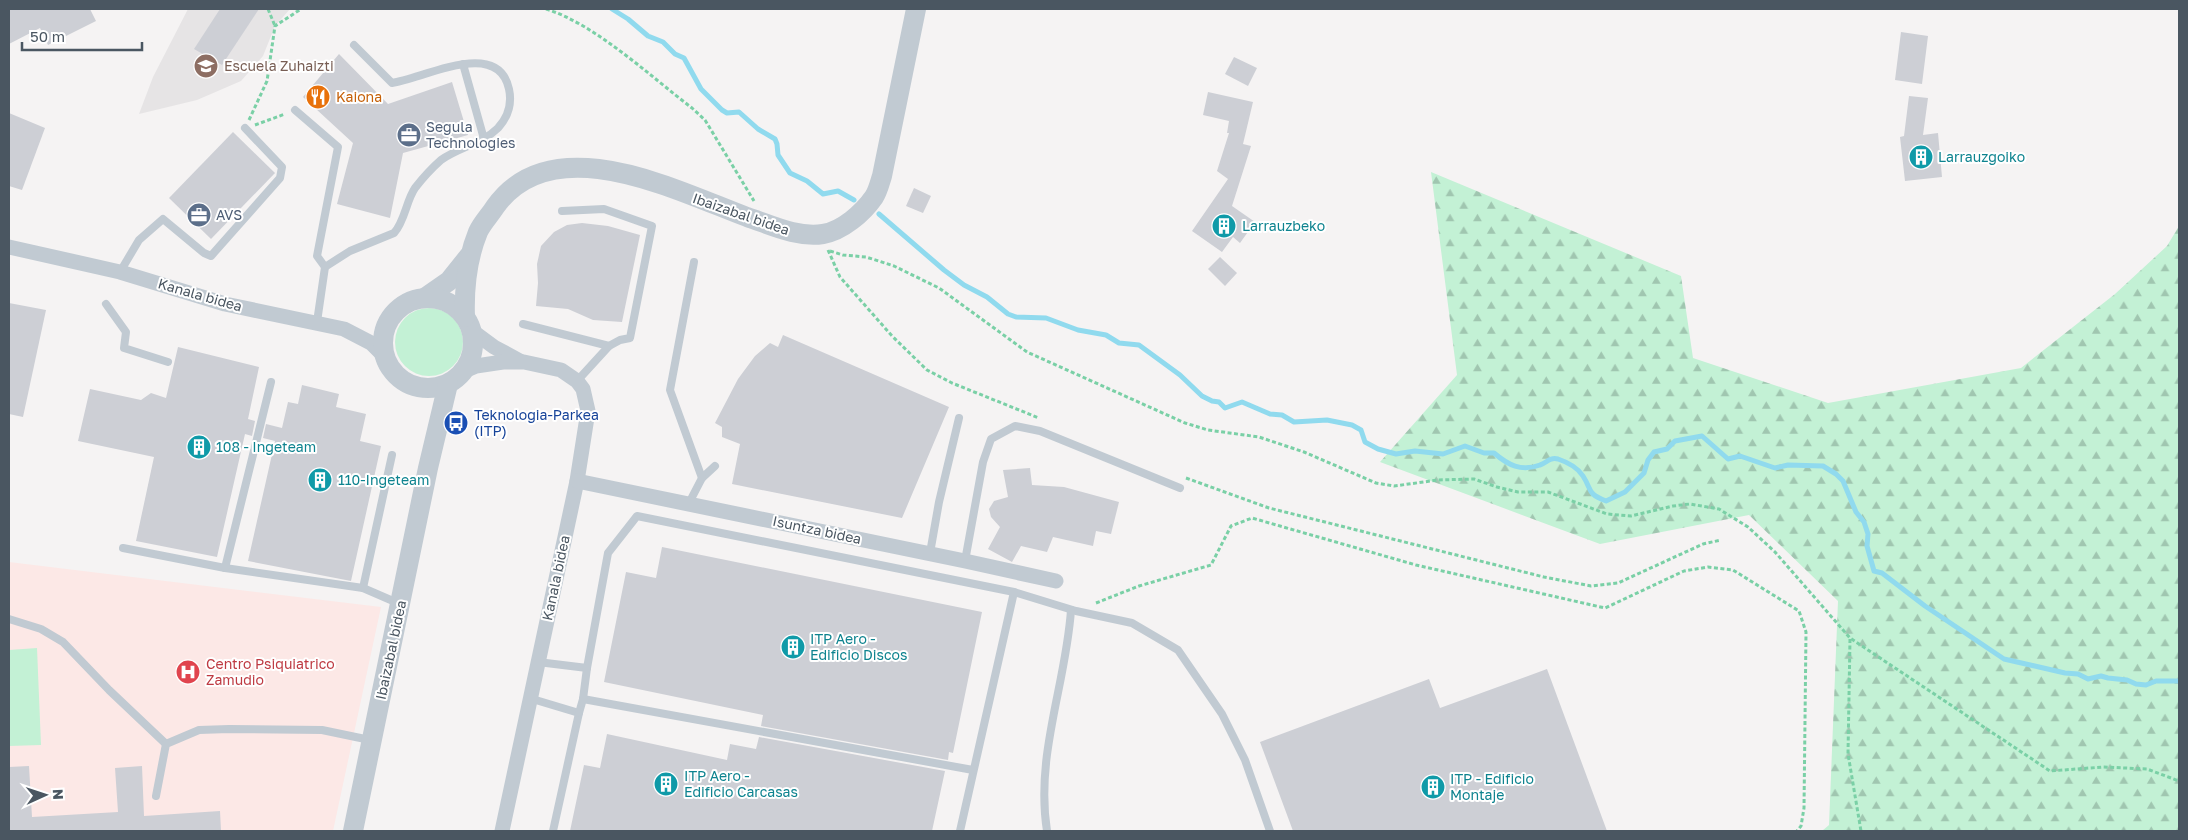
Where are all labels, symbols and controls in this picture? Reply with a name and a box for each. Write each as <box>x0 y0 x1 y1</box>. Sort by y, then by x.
scale bar <box>22 20 142 52</box>
text: 50 m <box>30 27 65 45</box>
school or university icon: Escuela Zuhaizti <box>193 53 219 79</box>
place label: Escuela Zuhaizti <box>224 57 334 74</box>
restaurant icon: Kaiona <box>305 84 331 110</box>
place label: Kaiona <box>336 88 382 105</box>
place label: Segula Technologies <box>426 118 515 151</box>
office icon: Segula Technologies <box>396 122 422 148</box>
building icon: Larrauzgoiko <box>1908 144 1934 170</box>
place label: Larrauzgoiko <box>1938 148 2025 165</box>
street label: Ibaizabal bidea <box>691 189 792 238</box>
office icon: AVS <box>186 202 212 228</box>
place label: AVS <box>216 206 242 223</box>
building icon: Larrauzbeko <box>1211 213 1237 239</box>
place label: Larrauzbeko <box>1242 217 1325 234</box>
street label: Kanala bidea <box>156 274 244 315</box>
place label: Teknologia-Parkea (ITP) <box>474 406 599 439</box>
bus stop icon: Teknologia-Parkea (ITP) <box>443 410 469 436</box>
building icon: 108 - Ingeteam <box>186 434 212 460</box>
place label: 108 - Ingeteam <box>216 438 316 455</box>
building icon: 110-Ingeteam <box>307 467 333 493</box>
place label: 110-Ingeteam <box>338 471 429 488</box>
street label: Isuntza bidea <box>771 512 863 547</box>
street label: Kanala bidea <box>538 534 573 622</box>
street label: Ibaizabal bidea <box>372 599 409 701</box>
place label: ITP Aero - Edificio Discos <box>810 630 907 663</box>
building icon: ITP Aero - Edificio Discos <box>780 634 806 660</box>
place label: Centro Psiquiatrico Zamudio <box>206 655 335 688</box>
hospital icon: Centro Psiquiatrico Zamudio <box>175 659 201 685</box>
place label: ITP Aero - Edificio Carcasas <box>684 767 798 800</box>
north arrow <box>20 770 70 820</box>
place label: ITP - Edificio Montaje <box>1450 770 1534 803</box>
building icon: ITP Aero - Edificio Carcasas <box>653 771 679 797</box>
building icon: ITP - Edificio Montaje <box>1420 774 1446 800</box>
text: N <box>50 789 67 800</box>

